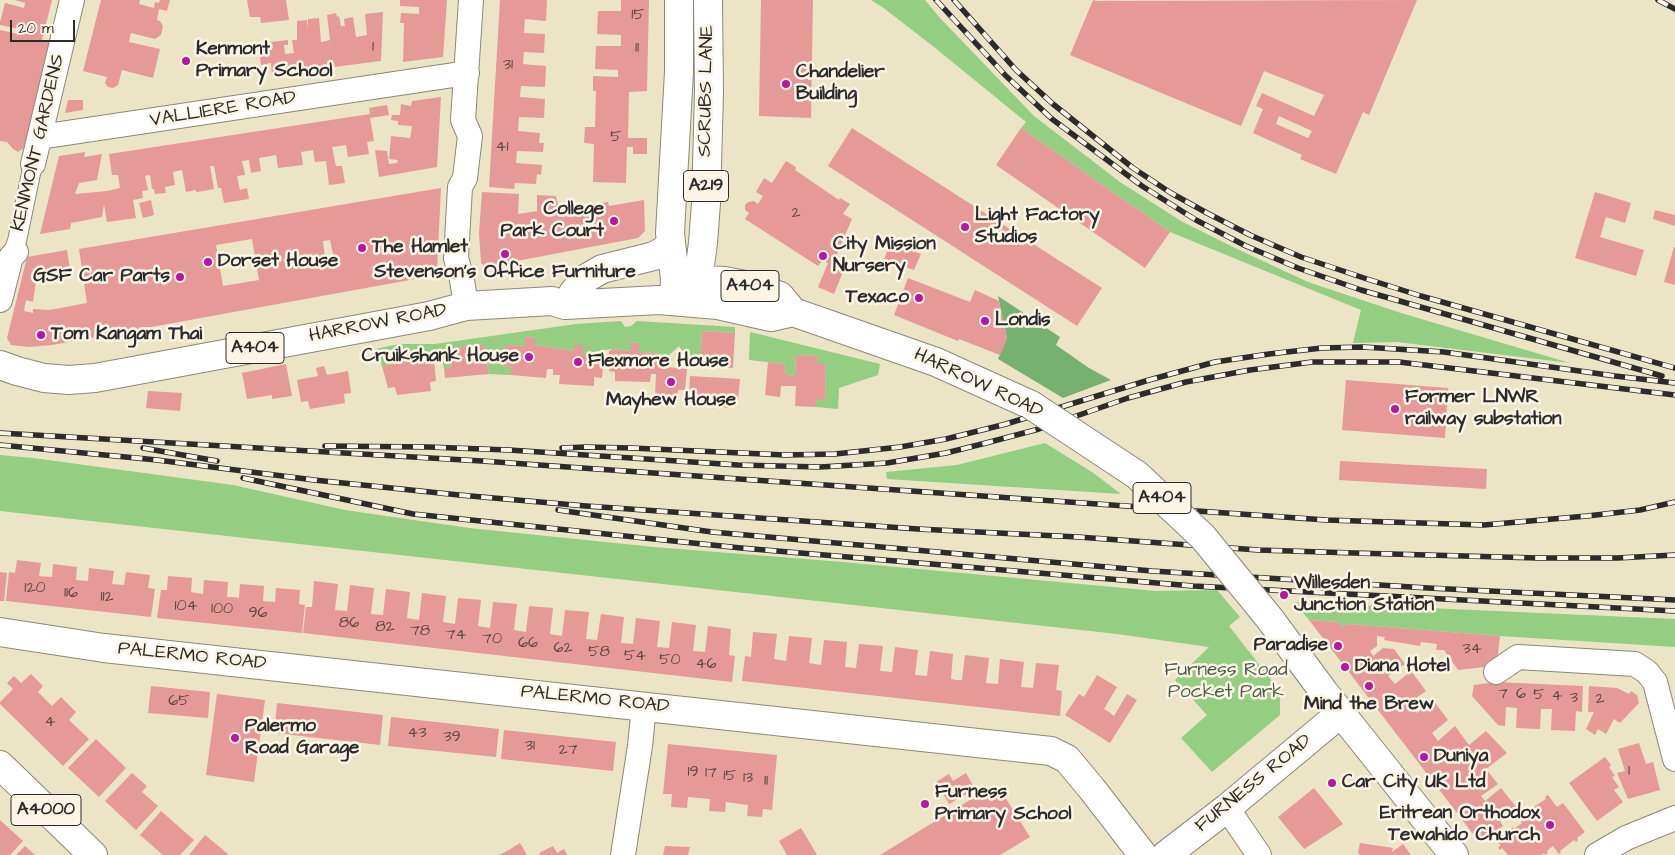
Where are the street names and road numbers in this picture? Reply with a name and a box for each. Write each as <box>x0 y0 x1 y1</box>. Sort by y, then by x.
street label: SCRUBS LANE <box>694 25 720 157</box>
street label: KENMONT GARDENS <box>8 52 70 234</box>
street label: VALLIERE ROAD <box>148 87 298 133</box>
road number: A219 <box>684 170 728 202</box>
road number: A404 <box>721 270 779 302</box>
street label: HARROW ROAD <box>307 299 449 349</box>
road number: A404 <box>226 332 284 363</box>
street label: HARROW ROAD <box>910 344 1046 424</box>
road number: A404 <box>1133 482 1191 514</box>
street label: PALERMO ROAD <box>117 638 267 676</box>
street label: PALERMO ROAD <box>520 681 670 719</box>
street label: FURNESS ROAD <box>1191 730 1317 838</box>
road number: A4000 <box>11 794 81 826</box>

